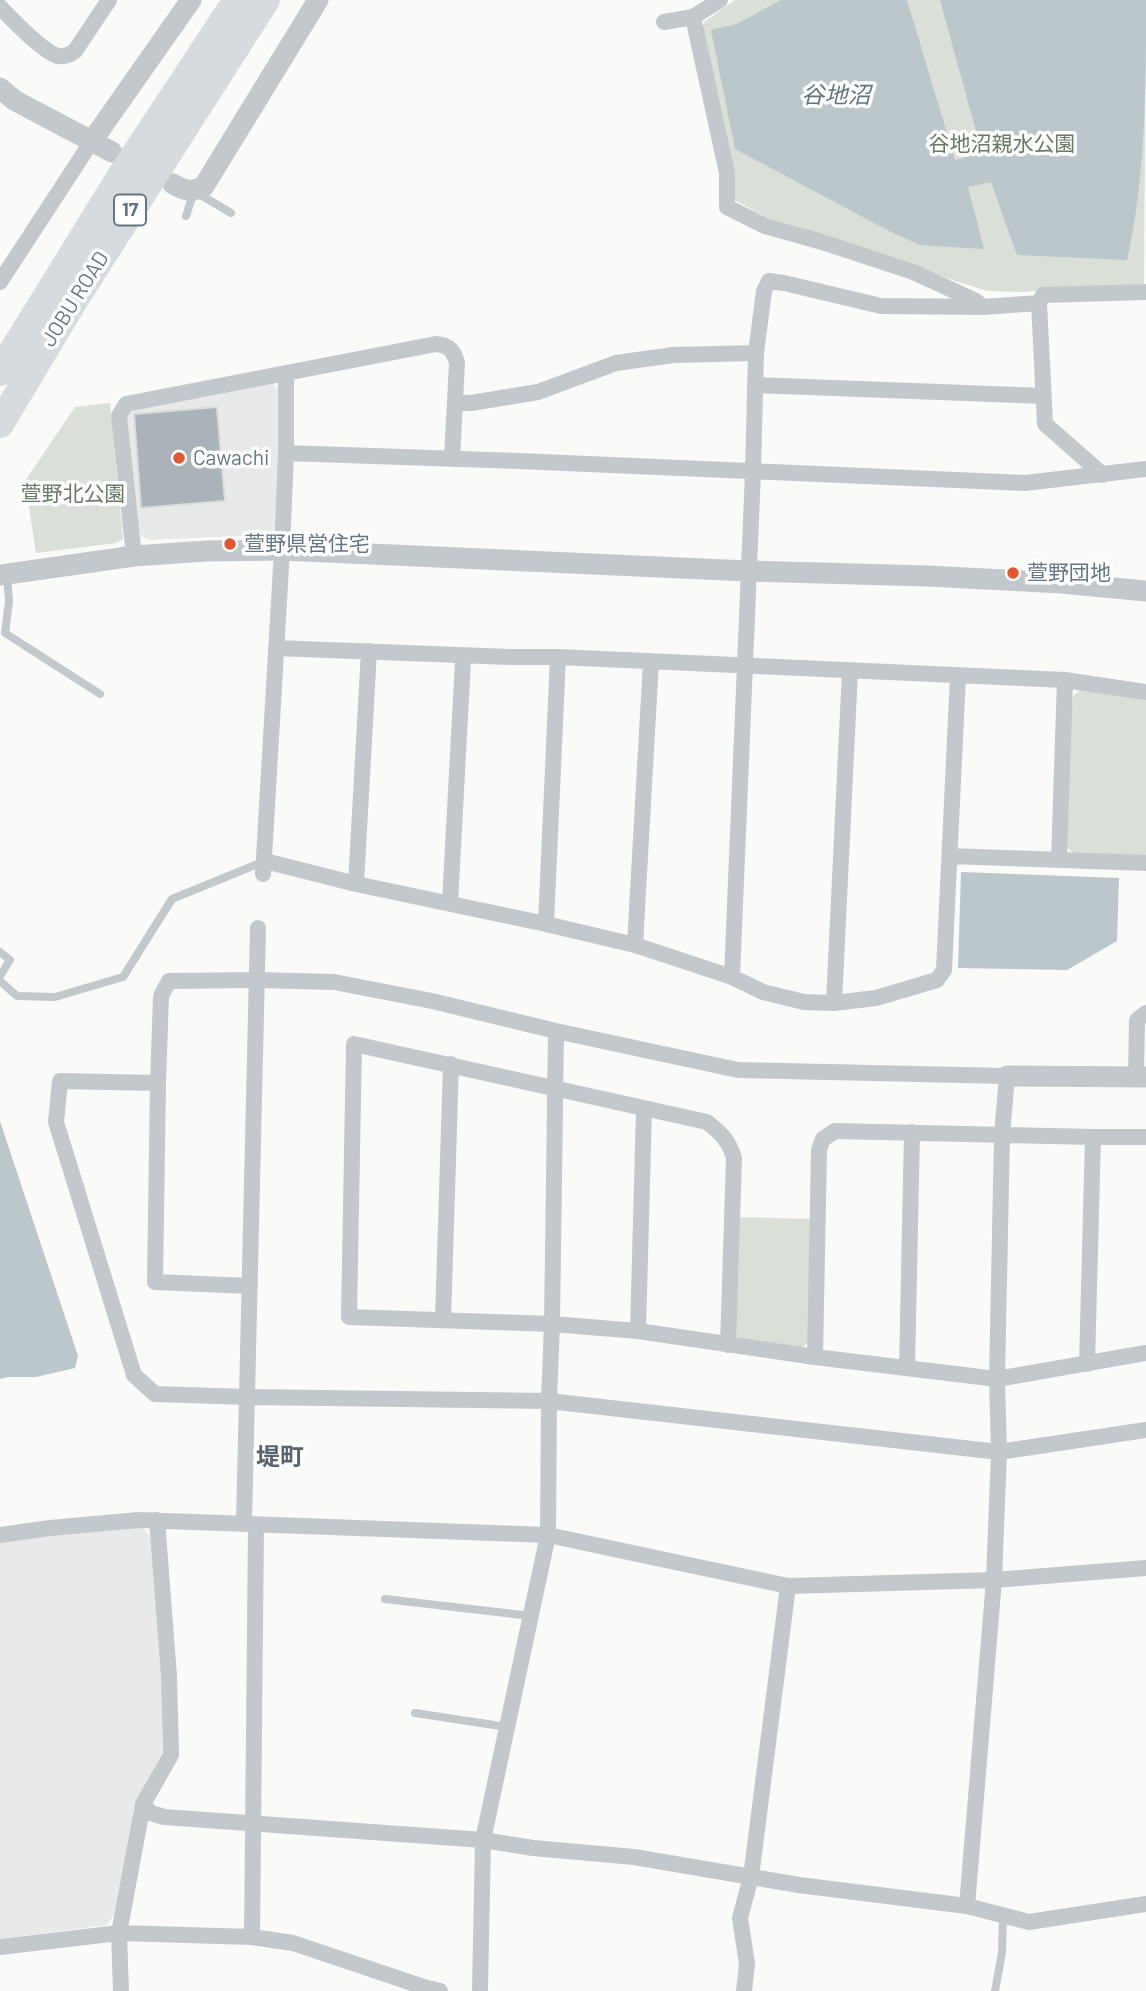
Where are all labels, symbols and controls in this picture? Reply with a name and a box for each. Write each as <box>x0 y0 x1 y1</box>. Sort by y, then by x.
water label: 谷地沼 <box>802 81 870 109</box>
park label: 谷地沼親水公園 <box>929 131 1075 157</box>
road number: 17 <box>114 194 146 226</box>
street label: JOBU ROAD <box>36 247 114 351</box>
place label: Cawachi <box>193 445 269 471</box>
marker: Cawachi <box>171 450 187 466</box>
park label: 萱野北公園 <box>21 481 125 507</box>
place label: 萱野県営住宅 <box>244 531 370 557</box>
marker: 萱野県営住宅 <box>222 536 238 552</box>
place label: 萱野団地 <box>1027 560 1111 586</box>
marker: 萱野団地 <box>1005 565 1021 581</box>
district label: 堤町 <box>256 1443 304 1471</box>

